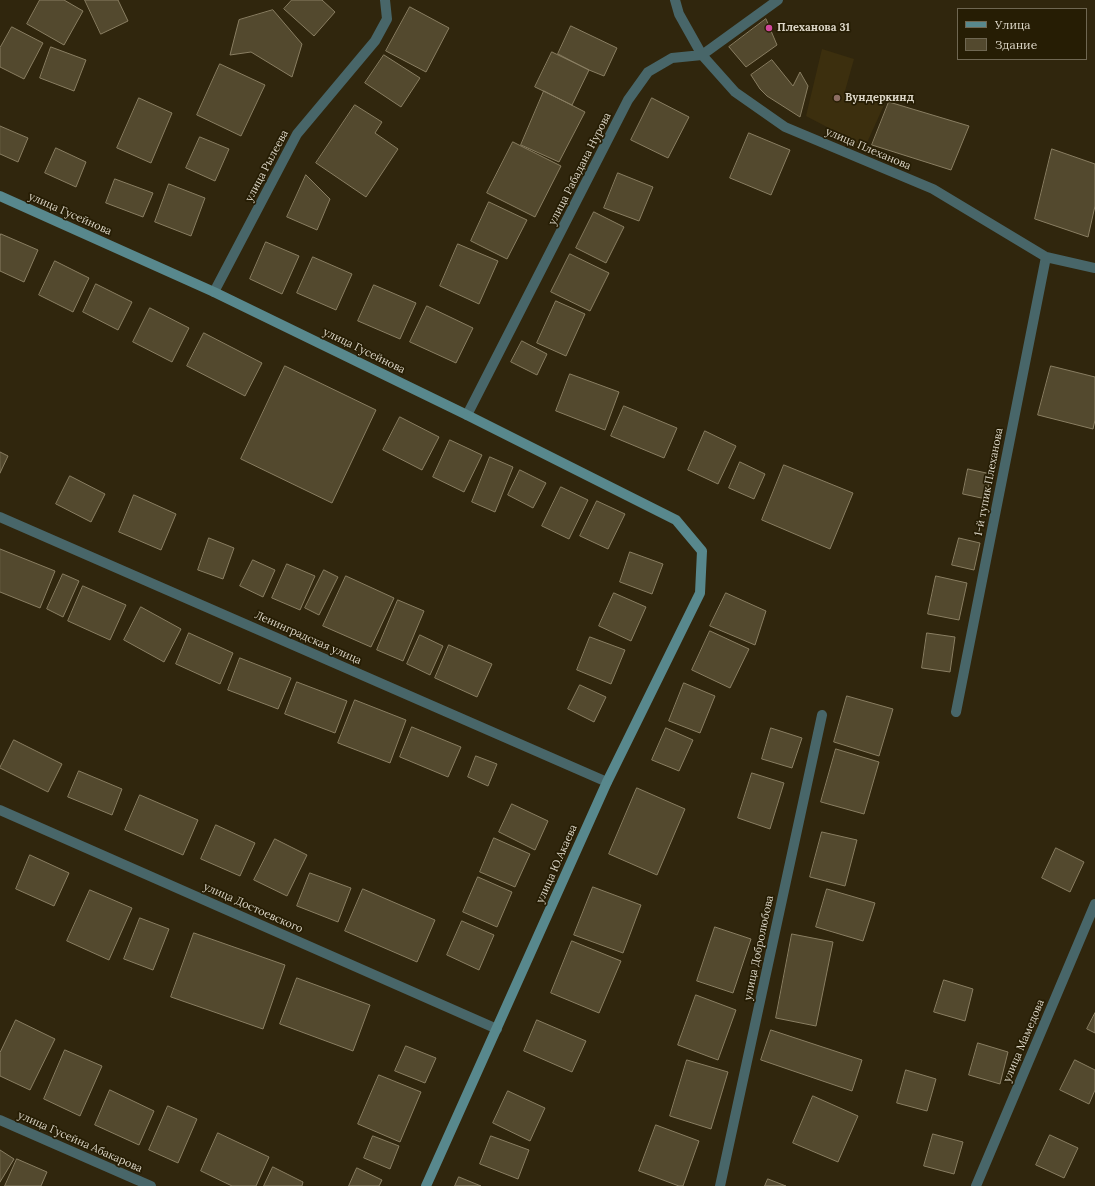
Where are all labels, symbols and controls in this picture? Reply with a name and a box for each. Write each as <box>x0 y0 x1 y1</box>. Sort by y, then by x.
legend <box>957 8 1087 60</box>
text: Улица <box>995 17 1031 32</box>
place label: Плеханова 31 <box>777 21 850 35</box>
marker: Плеханова 31 <box>764 23 774 33</box>
text: Здание <box>995 37 1037 52</box>
place label: Вундеркинд <box>845 91 914 105</box>
marker: Вундеркинд <box>832 93 842 103</box>
street label: улица Рабадана Нурова <box>546 110 614 228</box>
street label: улица Плеханова <box>823 125 913 173</box>
street label: улица Рылеева <box>243 128 291 204</box>
street label: улица Гусейнова <box>26 190 114 238</box>
street label: улица Гусейнова <box>321 325 407 377</box>
street label: 1-й тупик Плеханова <box>972 427 1006 537</box>
street label: Ленинградская улица <box>253 608 363 668</box>
street label: улица Ю.Акаева <box>534 823 580 905</box>
street label: улица Достоевского <box>201 880 305 936</box>
street label: улица Добролюбова <box>741 894 777 1002</box>
street label: улица Мамедова <box>1001 998 1047 1084</box>
street label: улица Гусейна Абакарова <box>16 1109 144 1175</box>

